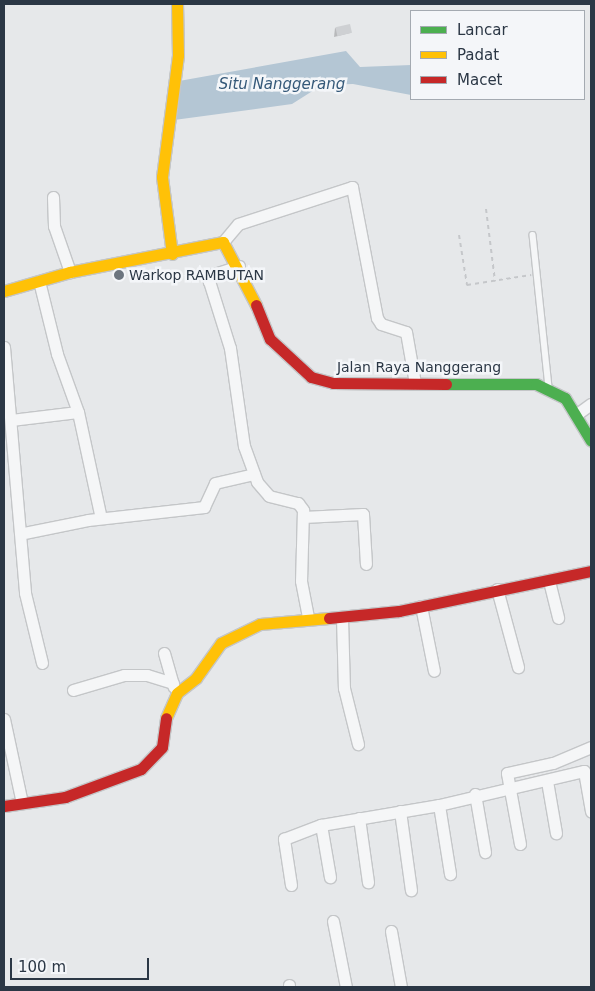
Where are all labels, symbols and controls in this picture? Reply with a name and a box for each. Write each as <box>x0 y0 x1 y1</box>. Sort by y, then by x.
legend <box>410 10 585 100</box>
text: Lancar <box>457 21 508 39</box>
text: Padat <box>457 46 499 64</box>
text: Macet <box>457 71 503 89</box>
water label: Situ Nanggerang <box>219 76 345 94</box>
place label: Warkop RAMBUTAN <box>129 267 264 283</box>
marker: Warkop RAMBUTAN <box>113 269 125 281</box>
street label: Jalan Raya Nanggerang <box>337 359 501 375</box>
scale bar <box>12 948 151 980</box>
text: 100 m <box>18 958 66 976</box>

